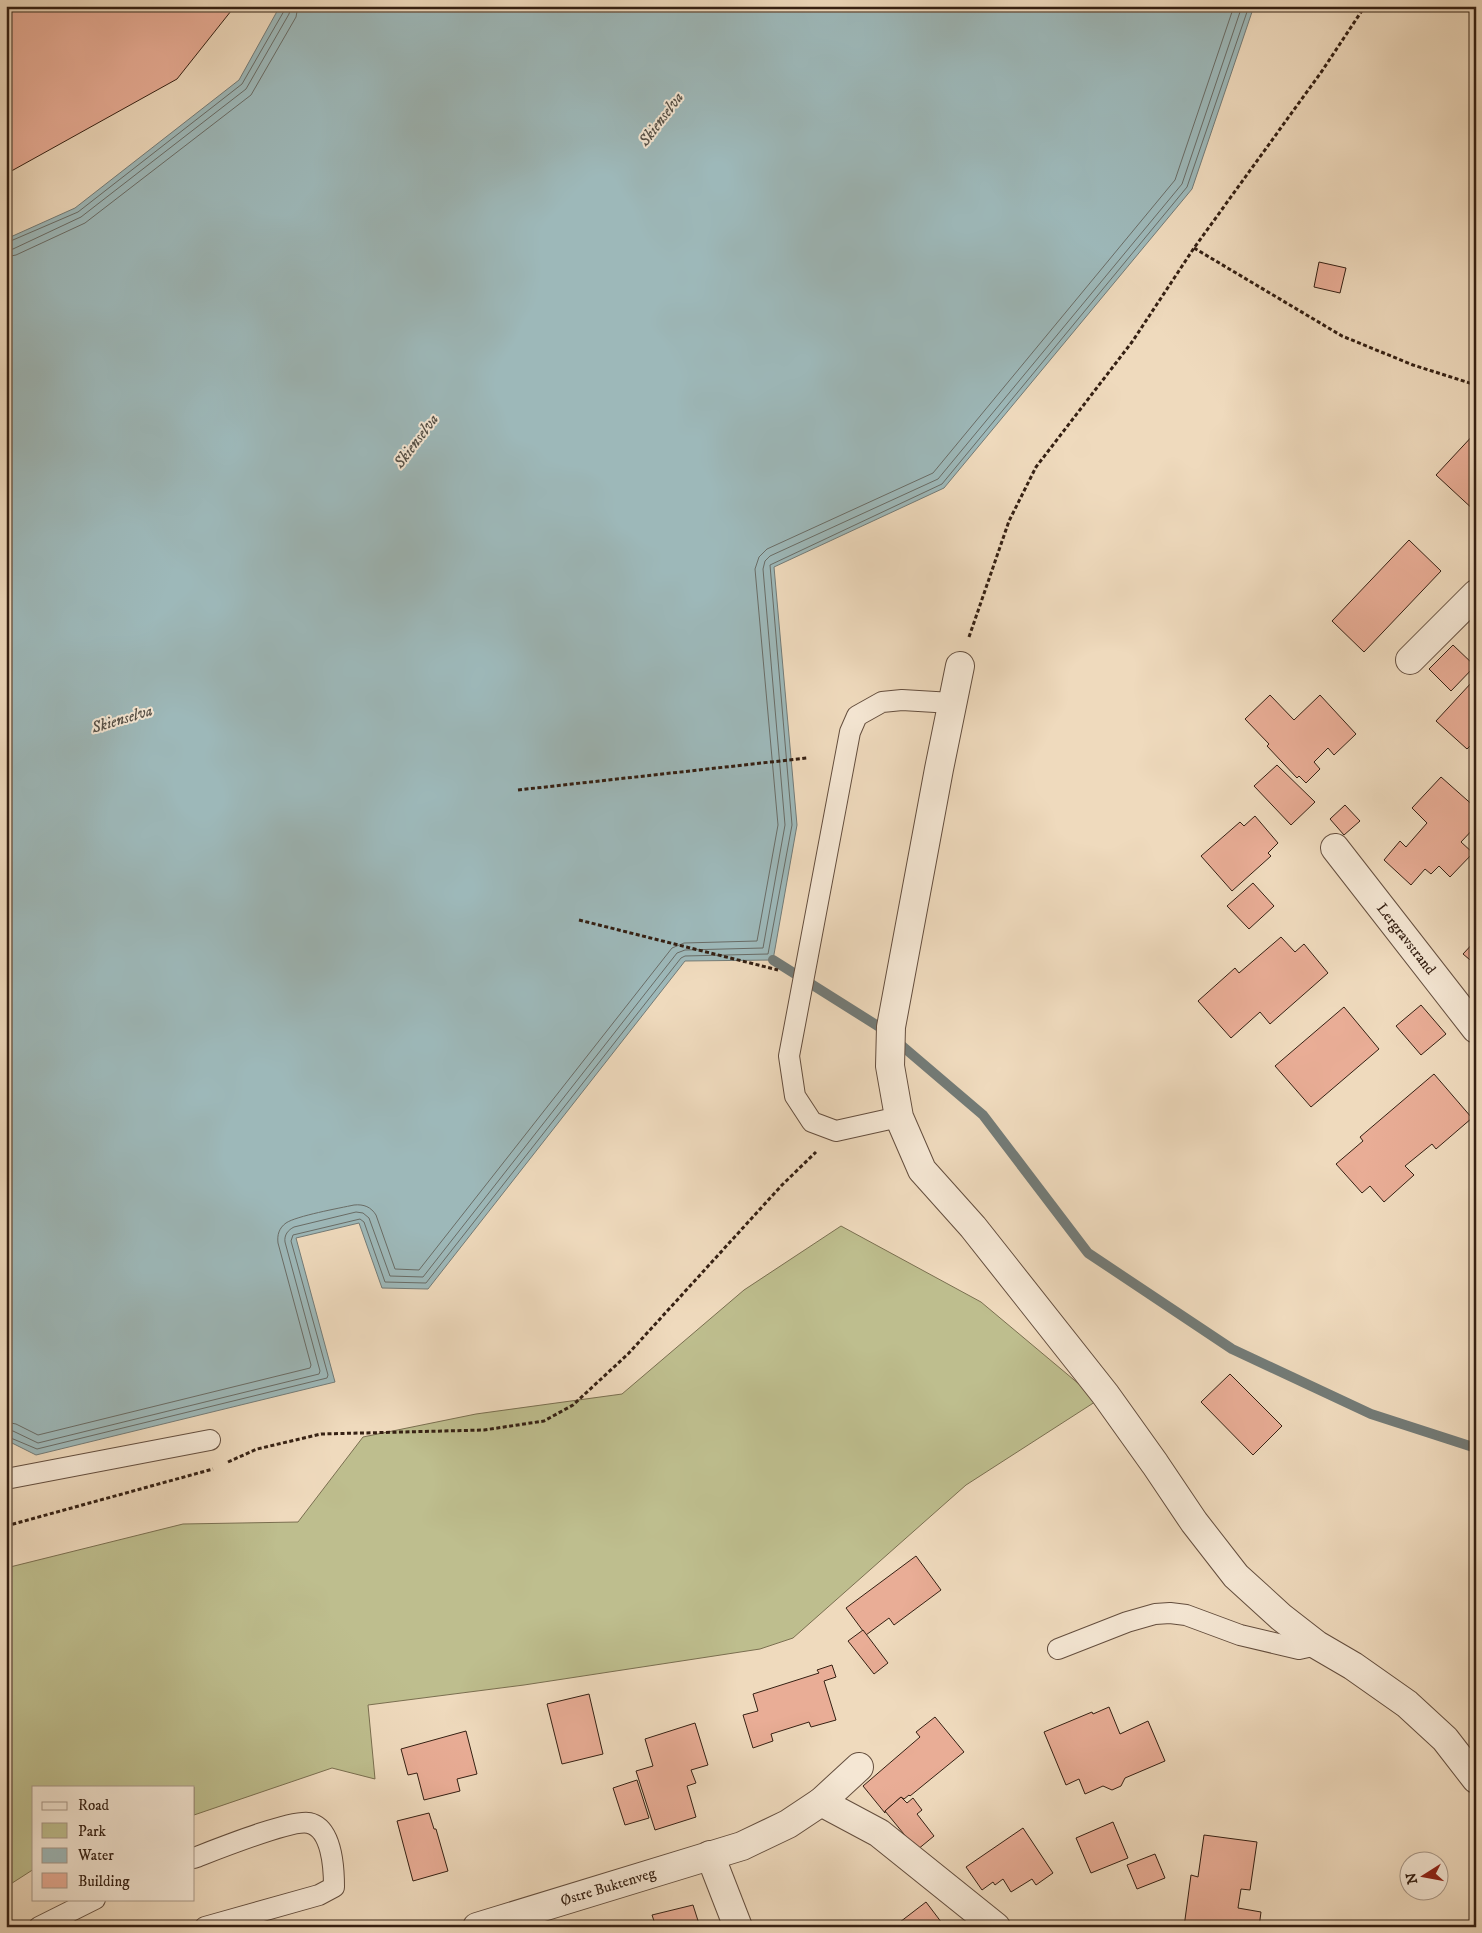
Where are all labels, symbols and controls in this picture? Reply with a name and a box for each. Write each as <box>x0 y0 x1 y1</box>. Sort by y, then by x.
water label: Skienselva <box>634 88 688 151</box>
water label: Skienselva <box>389 410 443 473</box>
water label: Skienselva <box>88 700 155 738</box>
street label: Lergravstrand <box>1372 899 1440 979</box>
legend <box>32 1786 195 1900</box>
text: Road <box>78 1796 110 1815</box>
text: Park <box>78 1822 107 1841</box>
text: Water <box>77 1846 114 1865</box>
north arrow <box>1400 1850 1450 1900</box>
street label: Østre Buktenveg <box>558 1863 658 1910</box>
text: N <box>1402 1870 1422 1886</box>
text: Building <box>78 1872 130 1891</box>

